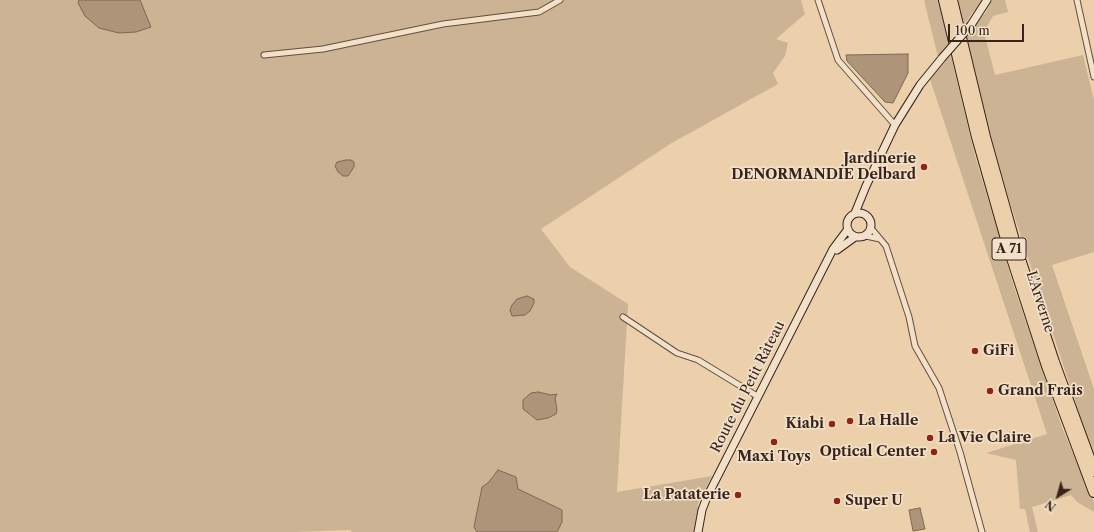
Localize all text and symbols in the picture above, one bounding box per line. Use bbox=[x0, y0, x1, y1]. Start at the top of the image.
scale bar bbox=[950, 16, 1026, 42]
text: 100 m bbox=[955, 23, 990, 38]
place label: Jardinerie DENORMANDIE Delbard bbox=[731, 151, 916, 184]
marker: Jardinerie DENORMANDIE Delbard bbox=[919, 162, 929, 172]
road number: A 71 bbox=[992, 238, 1026, 260]
street label: L'Arverne bbox=[1022, 269, 1058, 335]
street label: Route du Petit Râteau bbox=[707, 318, 789, 456]
place label: GiFi bbox=[983, 343, 1014, 359]
marker: GiFi bbox=[970, 346, 980, 356]
place label: Grand Frais bbox=[998, 383, 1083, 399]
marker: Grand Frais bbox=[985, 386, 995, 396]
place label: La Halle bbox=[858, 413, 918, 429]
place label: Kiabi bbox=[786, 416, 824, 432]
marker: La Halle bbox=[845, 416, 855, 426]
marker: Kiabi bbox=[827, 419, 837, 429]
place label: La Vie Claire bbox=[938, 430, 1031, 446]
marker: La Vie Claire bbox=[925, 433, 935, 443]
marker: Maxi Toys bbox=[769, 437, 779, 447]
place label: Optical Center bbox=[820, 444, 926, 460]
marker: Optical Center bbox=[929, 447, 939, 457]
place label: Maxi Toys bbox=[737, 449, 811, 465]
north arrow bbox=[1038, 476, 1078, 516]
place label: La Pataterie bbox=[643, 487, 730, 503]
marker: La Pataterie bbox=[733, 490, 743, 500]
place label: Super U bbox=[845, 493, 903, 509]
marker: Super U bbox=[832, 496, 842, 506]
text: N bbox=[1043, 497, 1059, 514]

